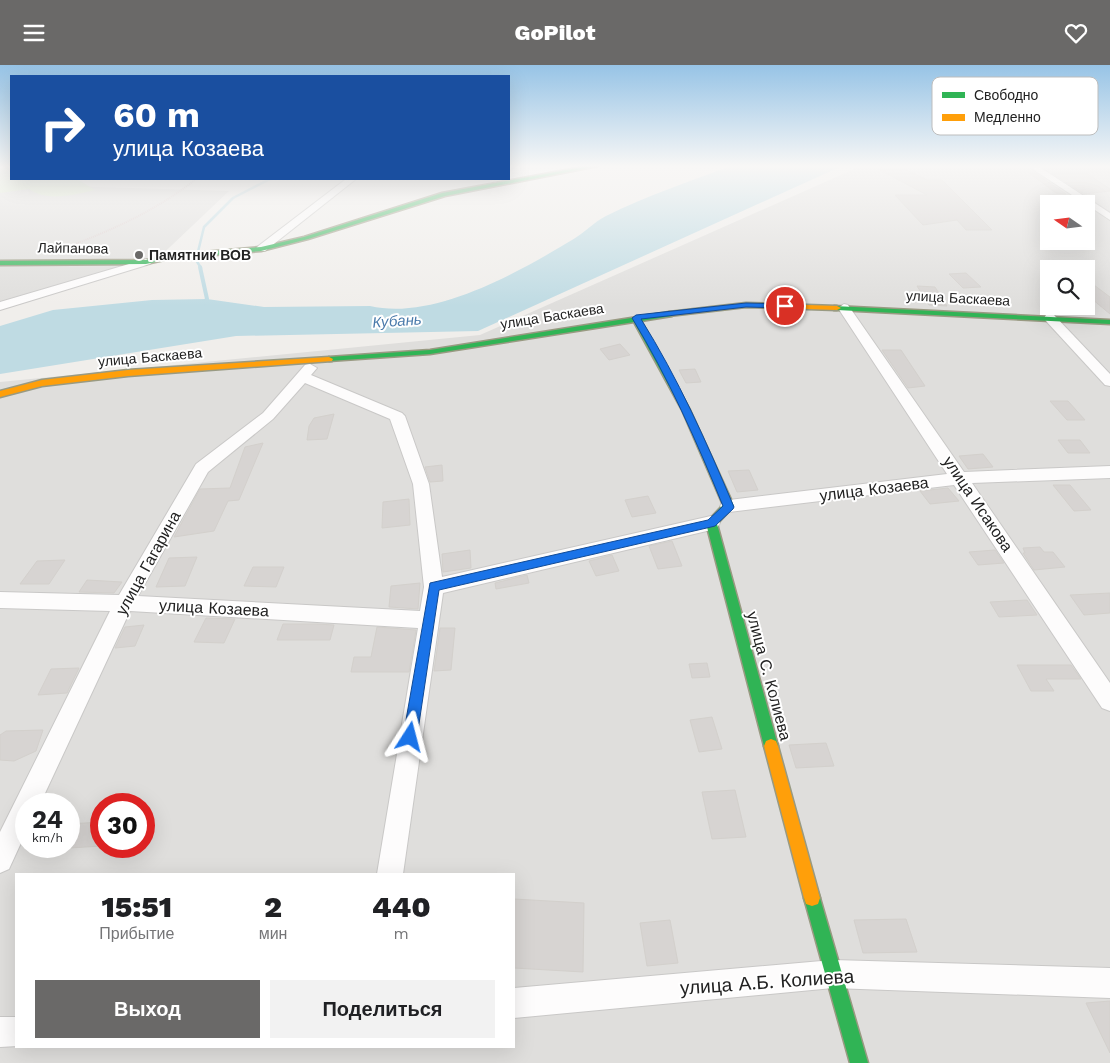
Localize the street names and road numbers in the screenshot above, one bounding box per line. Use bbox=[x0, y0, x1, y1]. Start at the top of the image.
street label: Лайпанова bbox=[37, 239, 109, 257]
street label: улица Баскаева bbox=[905, 287, 1011, 309]
street label: улица Баскаева bbox=[499, 300, 605, 332]
street label: улица Баскаева bbox=[97, 344, 203, 370]
street label: улица Исакова bbox=[939, 453, 1017, 555]
street label: улица Козаева bbox=[818, 473, 930, 505]
street label: улица Гагарина bbox=[112, 508, 184, 618]
street label: улица Козаева bbox=[159, 596, 269, 620]
street label: улица С. Колиева bbox=[743, 609, 795, 743]
street label: улица А.Б. Колиева bbox=[679, 964, 855, 1000]

